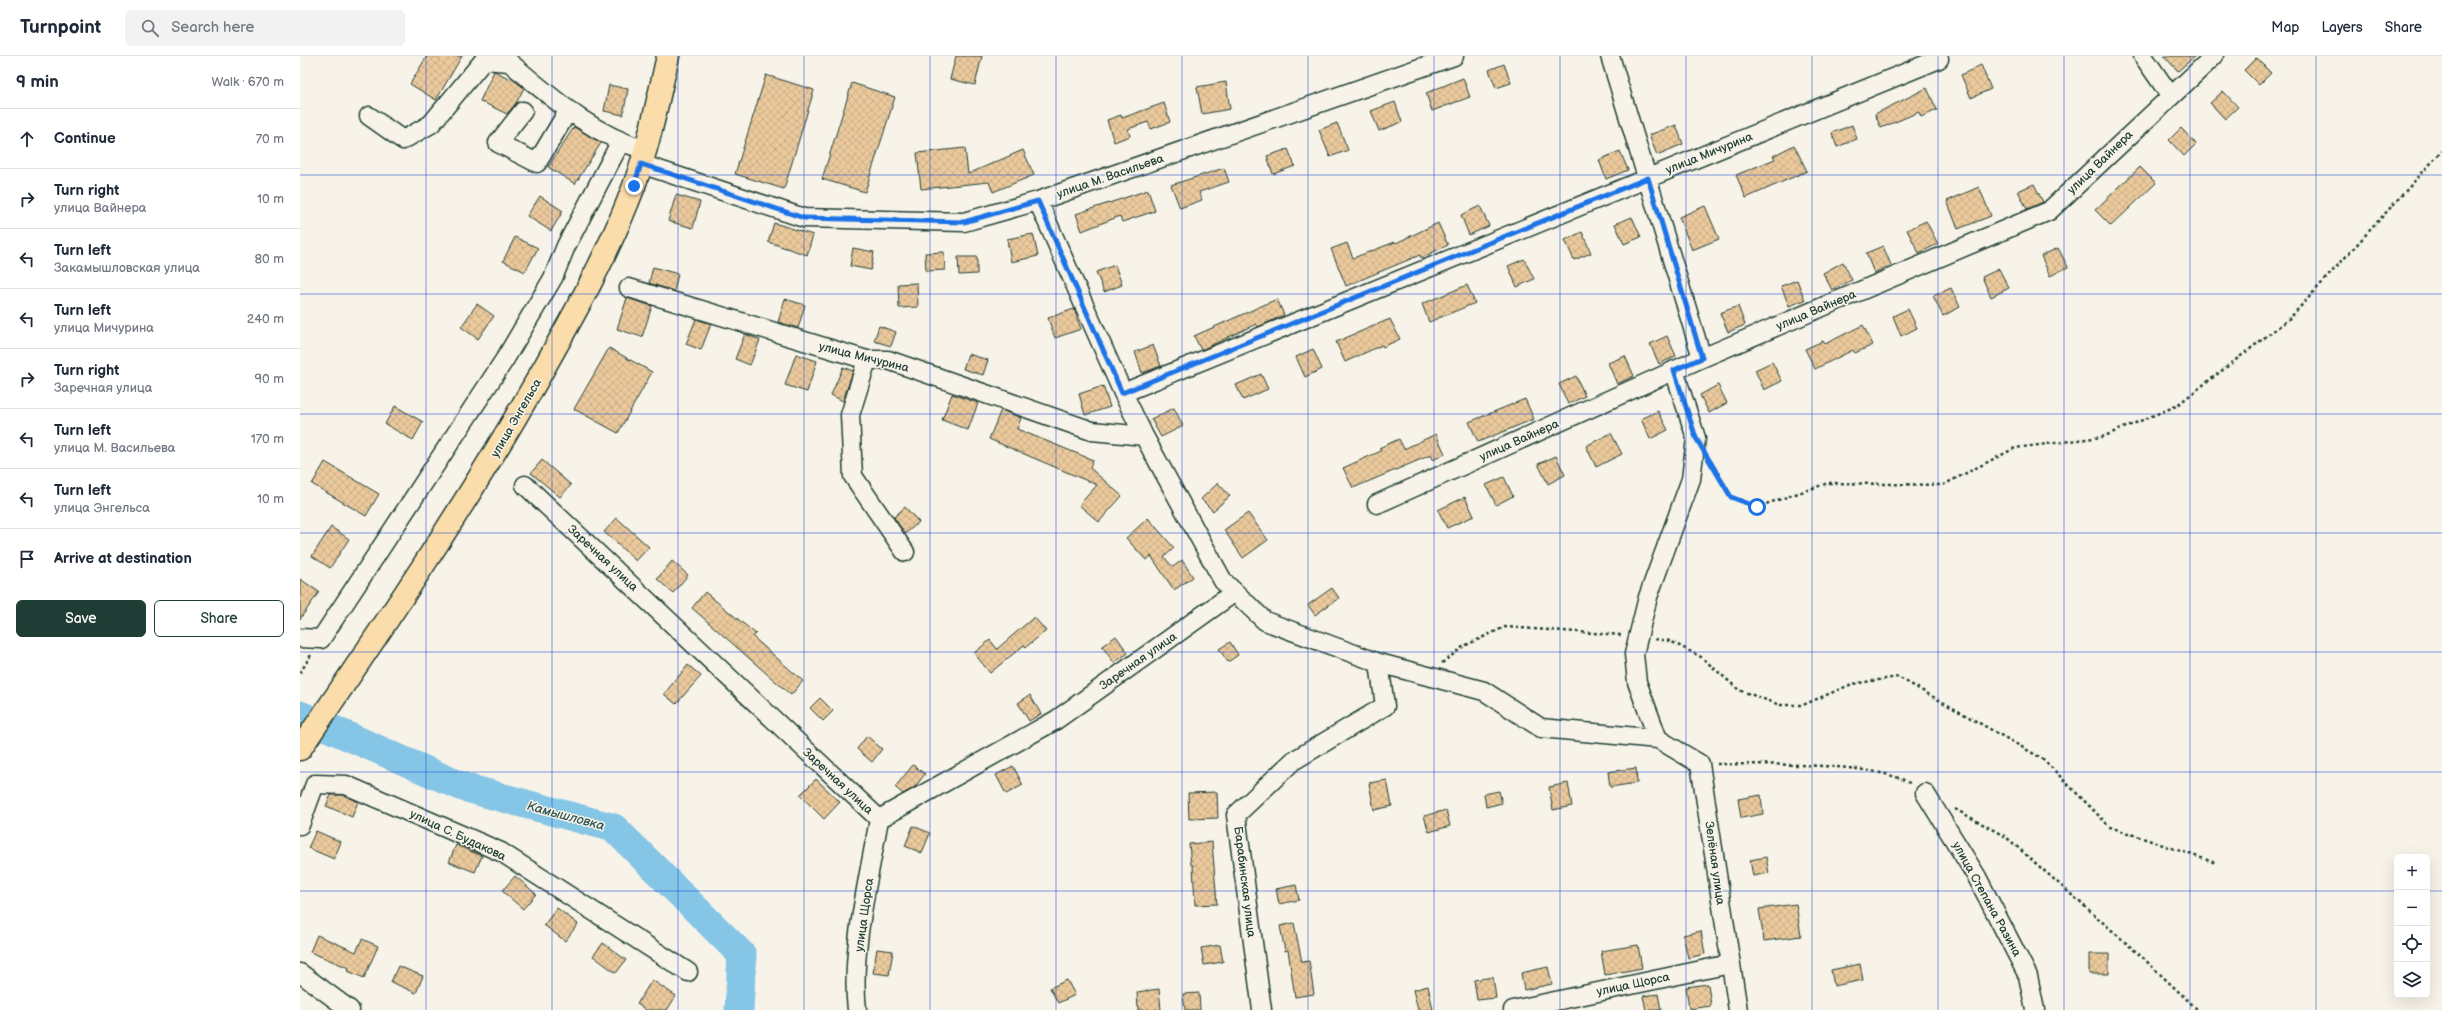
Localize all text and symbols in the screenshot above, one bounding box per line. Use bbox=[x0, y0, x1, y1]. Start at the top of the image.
search box bbox=[125, 10, 405, 46]
text: Turnpoint bbox=[20, 16, 101, 39]
icon: search bbox=[139, 17, 161, 39]
text: Search here bbox=[171, 18, 254, 37]
text: Map bbox=[2271, 19, 2299, 36]
text: Layers bbox=[2321, 19, 2363, 36]
text: Share bbox=[2385, 19, 2422, 36]
text: 9 min bbox=[16, 72, 59, 92]
text: Walk · 670 m bbox=[212, 74, 284, 90]
street label: улица Вайнера bbox=[2064, 127, 2136, 197]
icon: ahead bbox=[16, 128, 38, 150]
text: Continue bbox=[54, 129, 116, 148]
street label: улица Мичурина bbox=[1664, 129, 1755, 178]
text: 70 m bbox=[256, 131, 284, 147]
street label: улица М. Васильева bbox=[1055, 151, 1166, 202]
route end bbox=[625, 177, 643, 195]
text: Turn right bbox=[54, 181, 119, 200]
icon: right bbox=[16, 188, 38, 210]
text: 10 m bbox=[257, 191, 284, 207]
text: улица Вайнера bbox=[54, 200, 146, 216]
text: Turn left bbox=[54, 241, 111, 260]
icon: left bbox=[16, 248, 38, 270]
text: 80 m bbox=[255, 251, 284, 267]
text: Закамышловская улица bbox=[54, 260, 200, 276]
street label: улица Вайнера bbox=[1774, 287, 1858, 334]
text: Turn left bbox=[54, 301, 111, 320]
icon: left bbox=[16, 308, 38, 330]
text: 240 m bbox=[247, 311, 284, 327]
text: улица Мичурина bbox=[54, 320, 154, 336]
street label: улица Мичурина bbox=[817, 339, 910, 376]
text: Turn right bbox=[54, 361, 119, 380]
icon: right bbox=[16, 368, 38, 390]
text: 90 m bbox=[255, 371, 284, 387]
street label: улица Энгельса bbox=[488, 376, 545, 460]
text: Заречная улица bbox=[54, 380, 152, 396]
street label: улица Вайнера bbox=[1477, 416, 1561, 465]
text: Turn left bbox=[54, 421, 111, 440]
icon: left bbox=[16, 428, 38, 450]
text: 170 m bbox=[251, 431, 284, 447]
text: улица М. Васильева bbox=[54, 440, 176, 456]
text: Turn left bbox=[54, 481, 111, 500]
icon: left bbox=[16, 488, 38, 510]
text: 10 m bbox=[257, 491, 284, 507]
route start bbox=[1748, 498, 1766, 516]
text: улица Энгельса bbox=[54, 500, 150, 516]
street label: Заречная улица bbox=[564, 522, 641, 595]
icon: arrive bbox=[16, 548, 38, 570]
text: Arrive at destination bbox=[54, 549, 192, 568]
button: Save bbox=[16, 600, 146, 637]
button: Share bbox=[154, 600, 284, 637]
street label: Заречная улица bbox=[1097, 629, 1180, 694]
street label: Заречная улица bbox=[799, 745, 876, 818]
water label: Камышловка bbox=[525, 798, 607, 834]
street label: улица С. Будакова bbox=[407, 807, 508, 864]
street label: Зелёная улица bbox=[1701, 820, 1728, 906]
street label: Барабинская улица bbox=[1230, 826, 1259, 938]
street label: улица Степана Разина bbox=[1949, 839, 2024, 959]
map controls bbox=[2394, 854, 2430, 998]
button: + bbox=[2394, 854, 2430, 890]
street label: улица Щорса bbox=[852, 877, 877, 953]
button: − bbox=[2394, 890, 2430, 926]
button: locate bbox=[2394, 926, 2430, 962]
button: layers bbox=[2394, 962, 2430, 998]
street label: улица Щорса bbox=[1595, 969, 1671, 1000]

